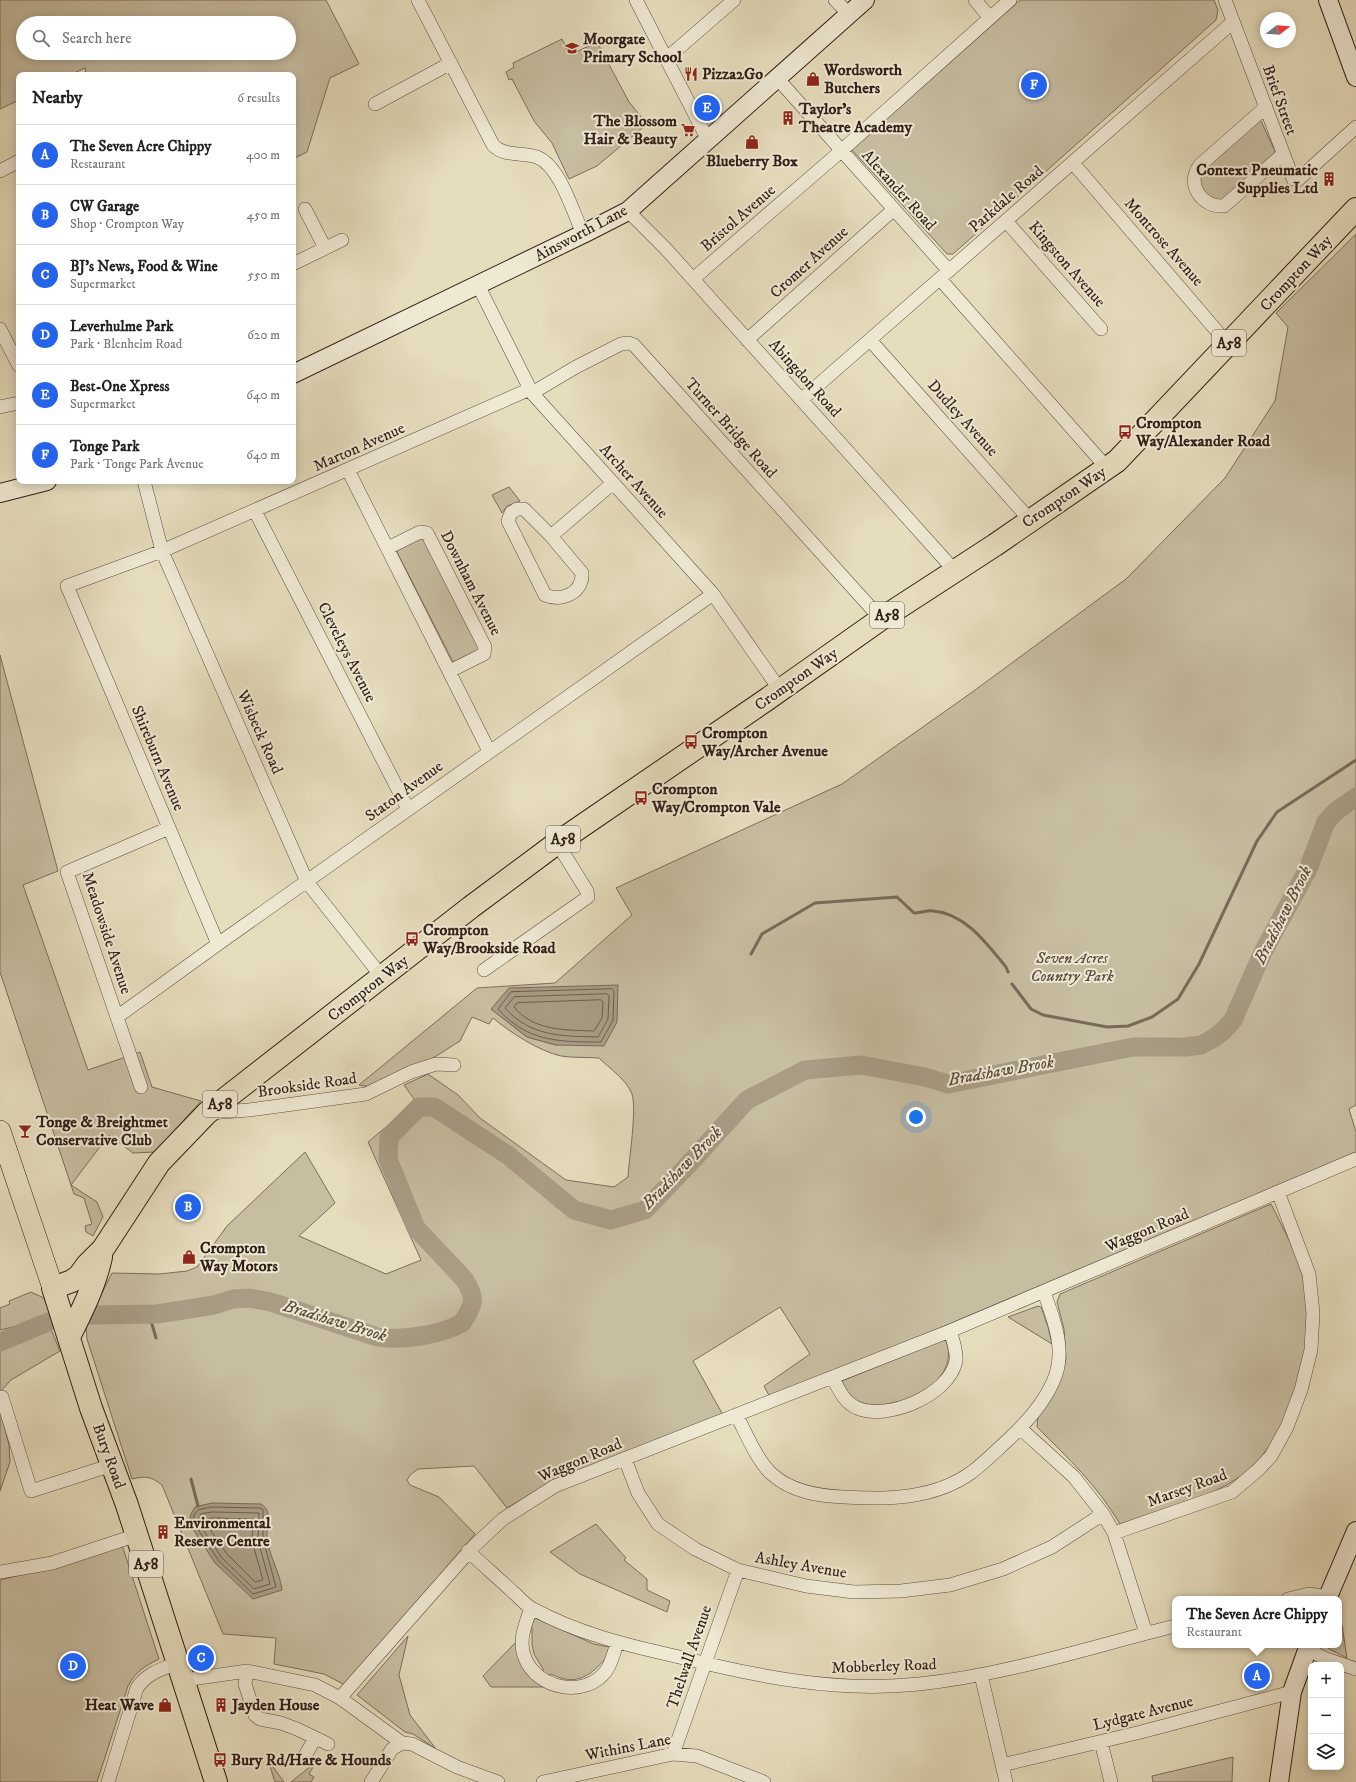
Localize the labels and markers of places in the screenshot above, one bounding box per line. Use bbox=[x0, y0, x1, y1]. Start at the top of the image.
place label: Moorgate Primary School bbox=[583, 29, 683, 67]
school or university icon: Moorgate Primary School bbox=[564, 40, 580, 56]
place label: Wordsworth Butchers bbox=[823, 60, 903, 98]
place label: Pizza2Go bbox=[702, 64, 763, 84]
restaurant icon: Pizza2Go bbox=[683, 66, 699, 82]
pin: F bbox=[1021, 70, 1047, 100]
shop icon: Wordsworth Butchers bbox=[805, 71, 821, 87]
pin: E bbox=[694, 93, 720, 123]
place label: Taylor's Theatre Academy bbox=[798, 99, 912, 137]
building icon: Taylor's Theatre Academy bbox=[780, 110, 796, 126]
place label: The Blossom Hair & Beauty bbox=[584, 111, 677, 149]
supermarket icon: The Blossom Hair & Beauty bbox=[680, 122, 696, 138]
shop icon: Blueberry Box bbox=[744, 134, 760, 150]
place label: Blueberry Box bbox=[706, 151, 798, 171]
place label: Context Pneumatic Supplies Ltd bbox=[1196, 160, 1319, 198]
building icon: Context Pneumatic Supplies Ltd bbox=[1321, 171, 1337, 187]
place label: Crompton Way/Alexander Road bbox=[1135, 413, 1271, 451]
bus stop icon: Crompton Way/Alexander Road bbox=[1117, 424, 1133, 440]
place label: Crompton Way/Archer Avenue bbox=[701, 723, 828, 761]
bus stop icon: Crompton Way/Archer Avenue bbox=[683, 734, 699, 750]
place label: Crompton Way/Crompton Vale bbox=[651, 779, 781, 817]
bus stop icon: Crompton Way/Crompton Vale bbox=[633, 790, 649, 806]
place label: Crompton Way/Brookside Road bbox=[422, 920, 556, 958]
bus stop icon: Crompton Way/Brookside Road bbox=[404, 931, 420, 947]
place label: Tonge & Breightmet Conservative Club bbox=[35, 1112, 169, 1150]
bar icon: Tonge & Breightmet Conservative Club bbox=[17, 1123, 33, 1139]
pin: B bbox=[175, 1192, 201, 1222]
place label: Crompton Way Motors bbox=[199, 1238, 278, 1276]
shop icon: Crompton Way Motors bbox=[181, 1249, 197, 1265]
place label: Environmental Reserve Centre bbox=[174, 1513, 272, 1551]
building icon: Environmental Reserve Centre bbox=[155, 1524, 171, 1540]
pin: C bbox=[188, 1643, 214, 1673]
pin: D bbox=[60, 1651, 86, 1681]
pin: A bbox=[1244, 1661, 1270, 1691]
place label: Heat Wave bbox=[85, 1695, 154, 1715]
place label: Jayden House bbox=[230, 1695, 320, 1715]
shop icon: Heat Wave bbox=[157, 1697, 173, 1713]
building icon: Jayden House bbox=[213, 1697, 229, 1713]
place label: Bury Rd/Hare & Hounds bbox=[231, 1750, 392, 1770]
bus stop icon: Bury Rd/Hare & Hounds bbox=[212, 1752, 228, 1768]

